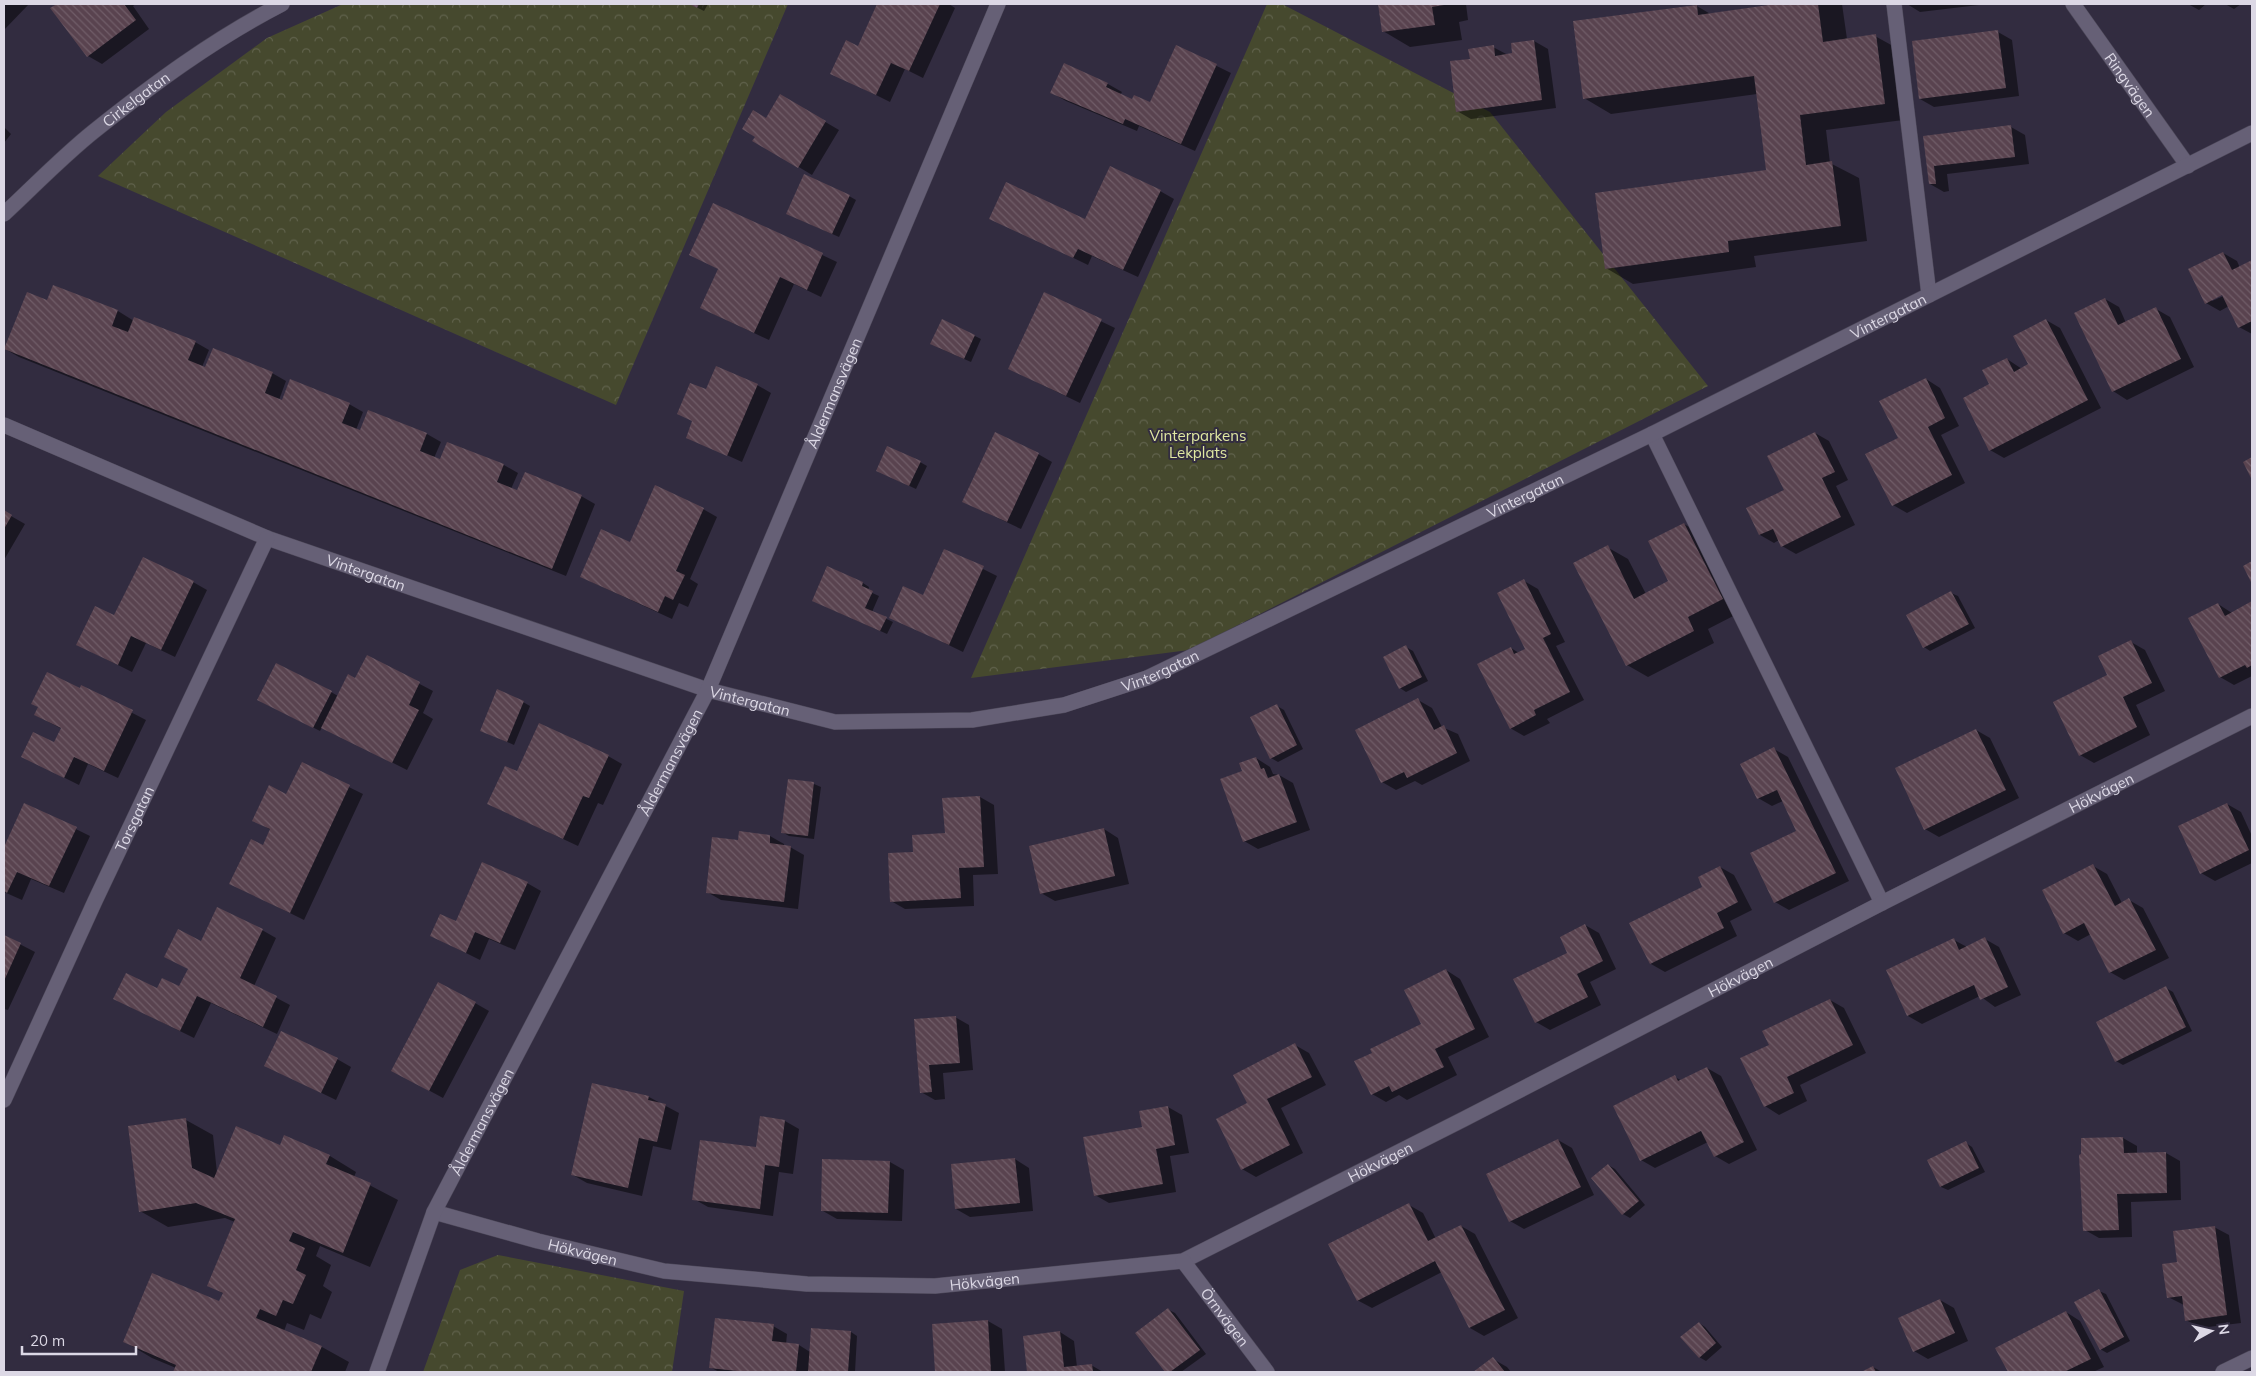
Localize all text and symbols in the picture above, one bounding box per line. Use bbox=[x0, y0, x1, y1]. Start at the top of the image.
street label: Ringvägen bbox=[2101, 49, 2160, 121]
street label: Cirkelgatan bbox=[98, 67, 173, 131]
street label: Vintergatan bbox=[1847, 289, 1929, 343]
street label: Åldermansvägen bbox=[801, 335, 865, 451]
park label: Vinterparkens Lekplats bbox=[1150, 426, 1246, 462]
street label: Vintergatan bbox=[1484, 469, 1566, 522]
street label: Vintergatan bbox=[324, 550, 408, 595]
street label: Vintergatan bbox=[1119, 645, 1202, 695]
street label: Vintergatan bbox=[708, 681, 792, 720]
street label: Åldermansvägen bbox=[633, 705, 706, 819]
street label: Hökvägen bbox=[2065, 768, 2137, 817]
street label: Torsgatan bbox=[110, 783, 158, 855]
street label: Hökvägen bbox=[1704, 952, 1776, 1001]
street label: Åldermansvägen bbox=[445, 1065, 517, 1178]
street label: Hökvägen bbox=[1344, 1137, 1416, 1186]
street label: Hökvägen bbox=[546, 1234, 619, 1269]
street label: Hökvägen bbox=[949, 1268, 1021, 1294]
street label: Örnvägen bbox=[1197, 1284, 1254, 1350]
north arrow bbox=[2186, 1306, 2236, 1356]
text: N bbox=[2214, 1323, 2234, 1336]
scale bar bbox=[22, 1324, 136, 1356]
text: 20 m bbox=[30, 1331, 65, 1350]

